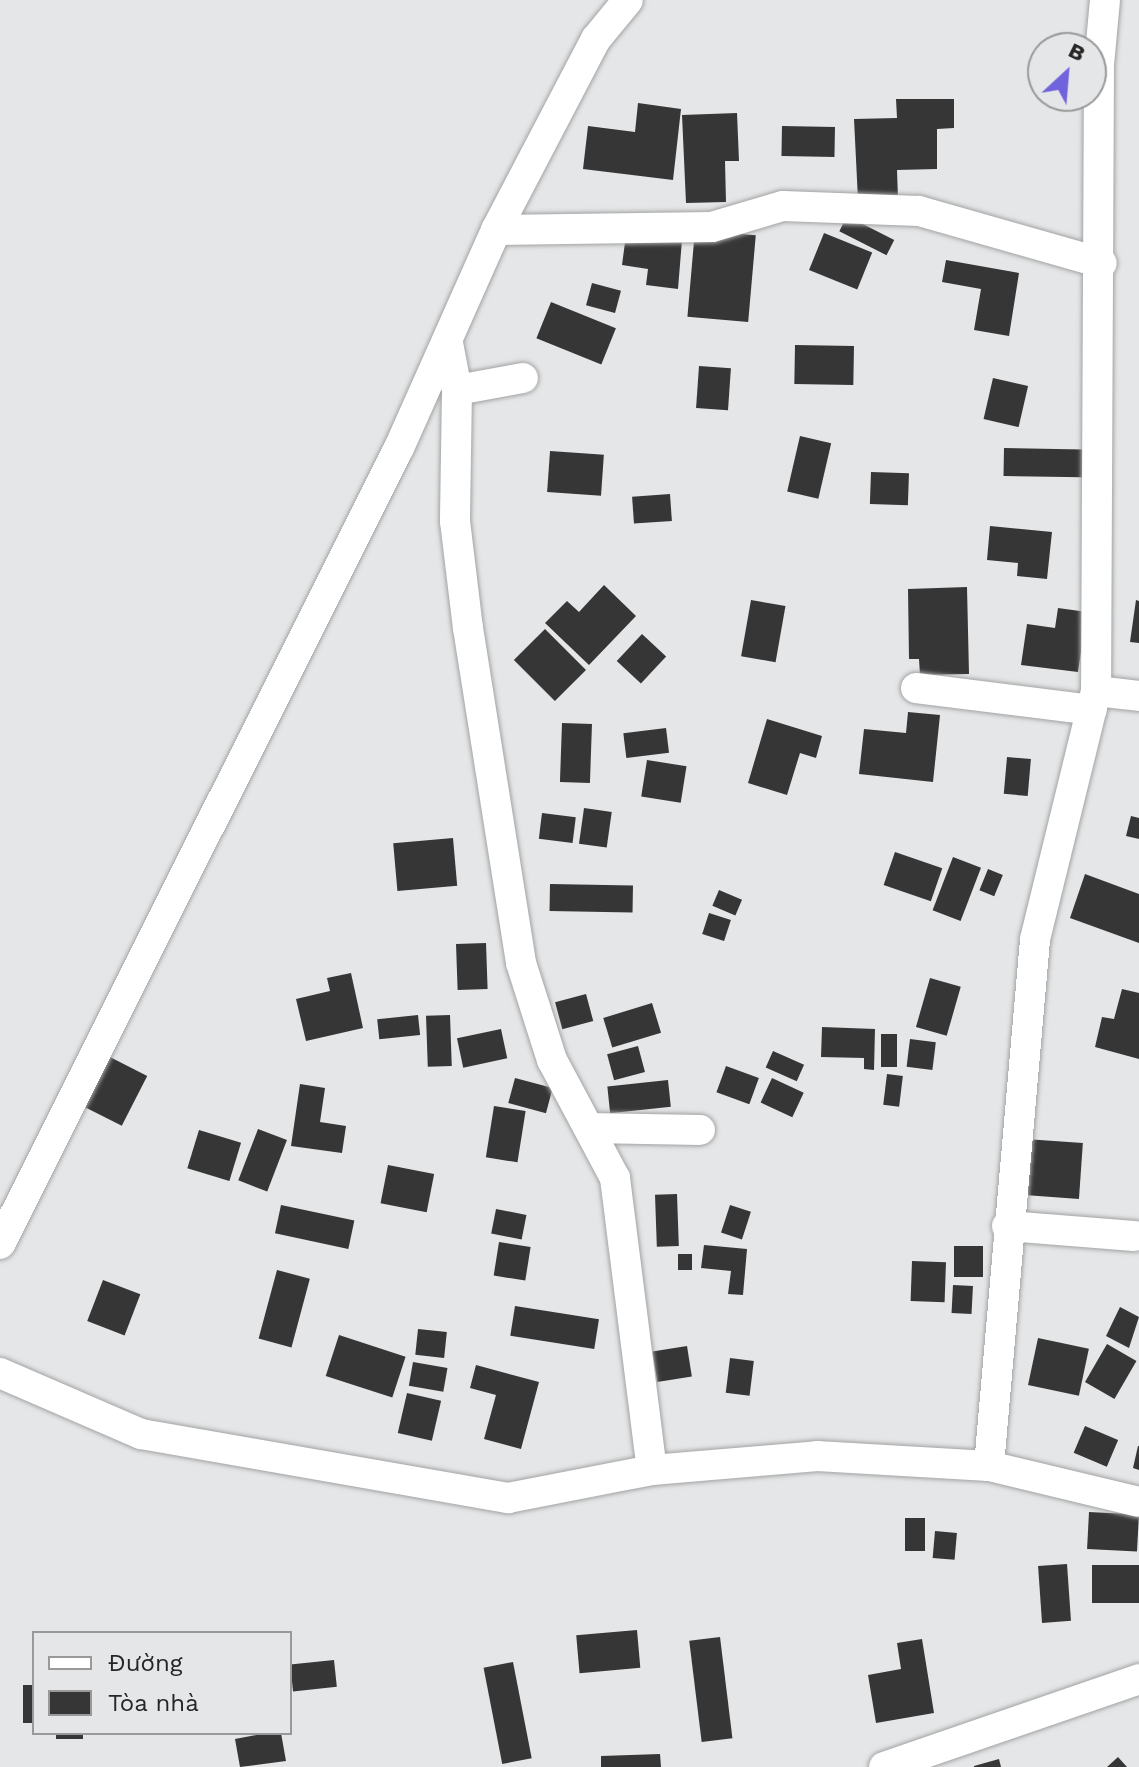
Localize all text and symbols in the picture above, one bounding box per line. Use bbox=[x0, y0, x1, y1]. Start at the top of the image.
north arrow bbox=[1027, 32, 1107, 112]
text: B bbox=[1065, 37, 1089, 66]
legend bbox=[32, 1631, 292, 1735]
text: Đường bbox=[108, 1649, 183, 1677]
text: Tòa nhà bbox=[108, 1689, 199, 1717]

